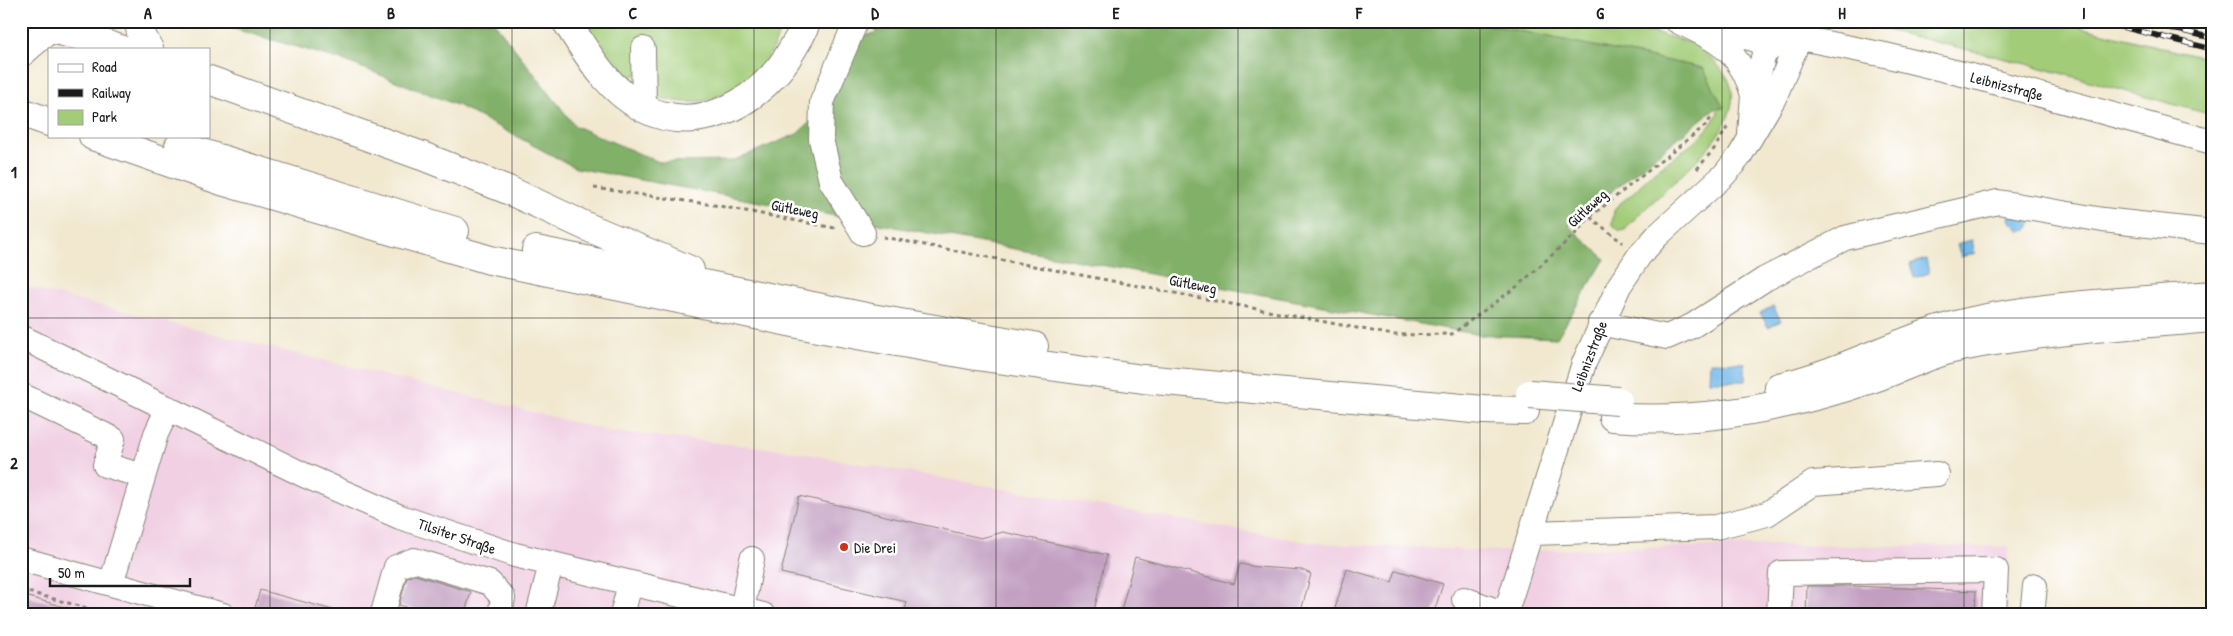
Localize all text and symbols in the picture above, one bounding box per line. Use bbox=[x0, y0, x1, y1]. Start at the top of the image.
text: A bbox=[144, 2, 152, 24]
text: B bbox=[387, 2, 395, 24]
text: C bbox=[629, 2, 638, 24]
text: D bbox=[871, 2, 879, 24]
text: E bbox=[1112, 2, 1120, 24]
text: F bbox=[1355, 2, 1363, 24]
text: G bbox=[1596, 2, 1604, 24]
text: H bbox=[1838, 2, 1846, 24]
text: I bbox=[2082, 2, 2086, 24]
legend bbox=[48, 48, 210, 138]
text: Road bbox=[92, 56, 117, 77]
street label: Leibnizstraße bbox=[1968, 66, 2046, 106]
text: Railway bbox=[92, 82, 131, 103]
text: Park bbox=[92, 106, 117, 127]
text: 1 bbox=[11, 161, 17, 183]
street label: Gütleweg bbox=[1562, 184, 1612, 232]
street label: Gütleweg bbox=[769, 194, 821, 224]
street label: Gütleweg bbox=[1167, 269, 1219, 299]
street label: Leibnizstraße bbox=[1566, 318, 1612, 394]
text: 2 bbox=[10, 452, 18, 474]
street label: Tilsiter Straße bbox=[415, 513, 499, 559]
place label: Die Drei bbox=[854, 537, 896, 558]
marker: Die Drei bbox=[838, 541, 850, 553]
scale bar bbox=[50, 556, 190, 588]
text: 50 m bbox=[58, 562, 85, 583]

